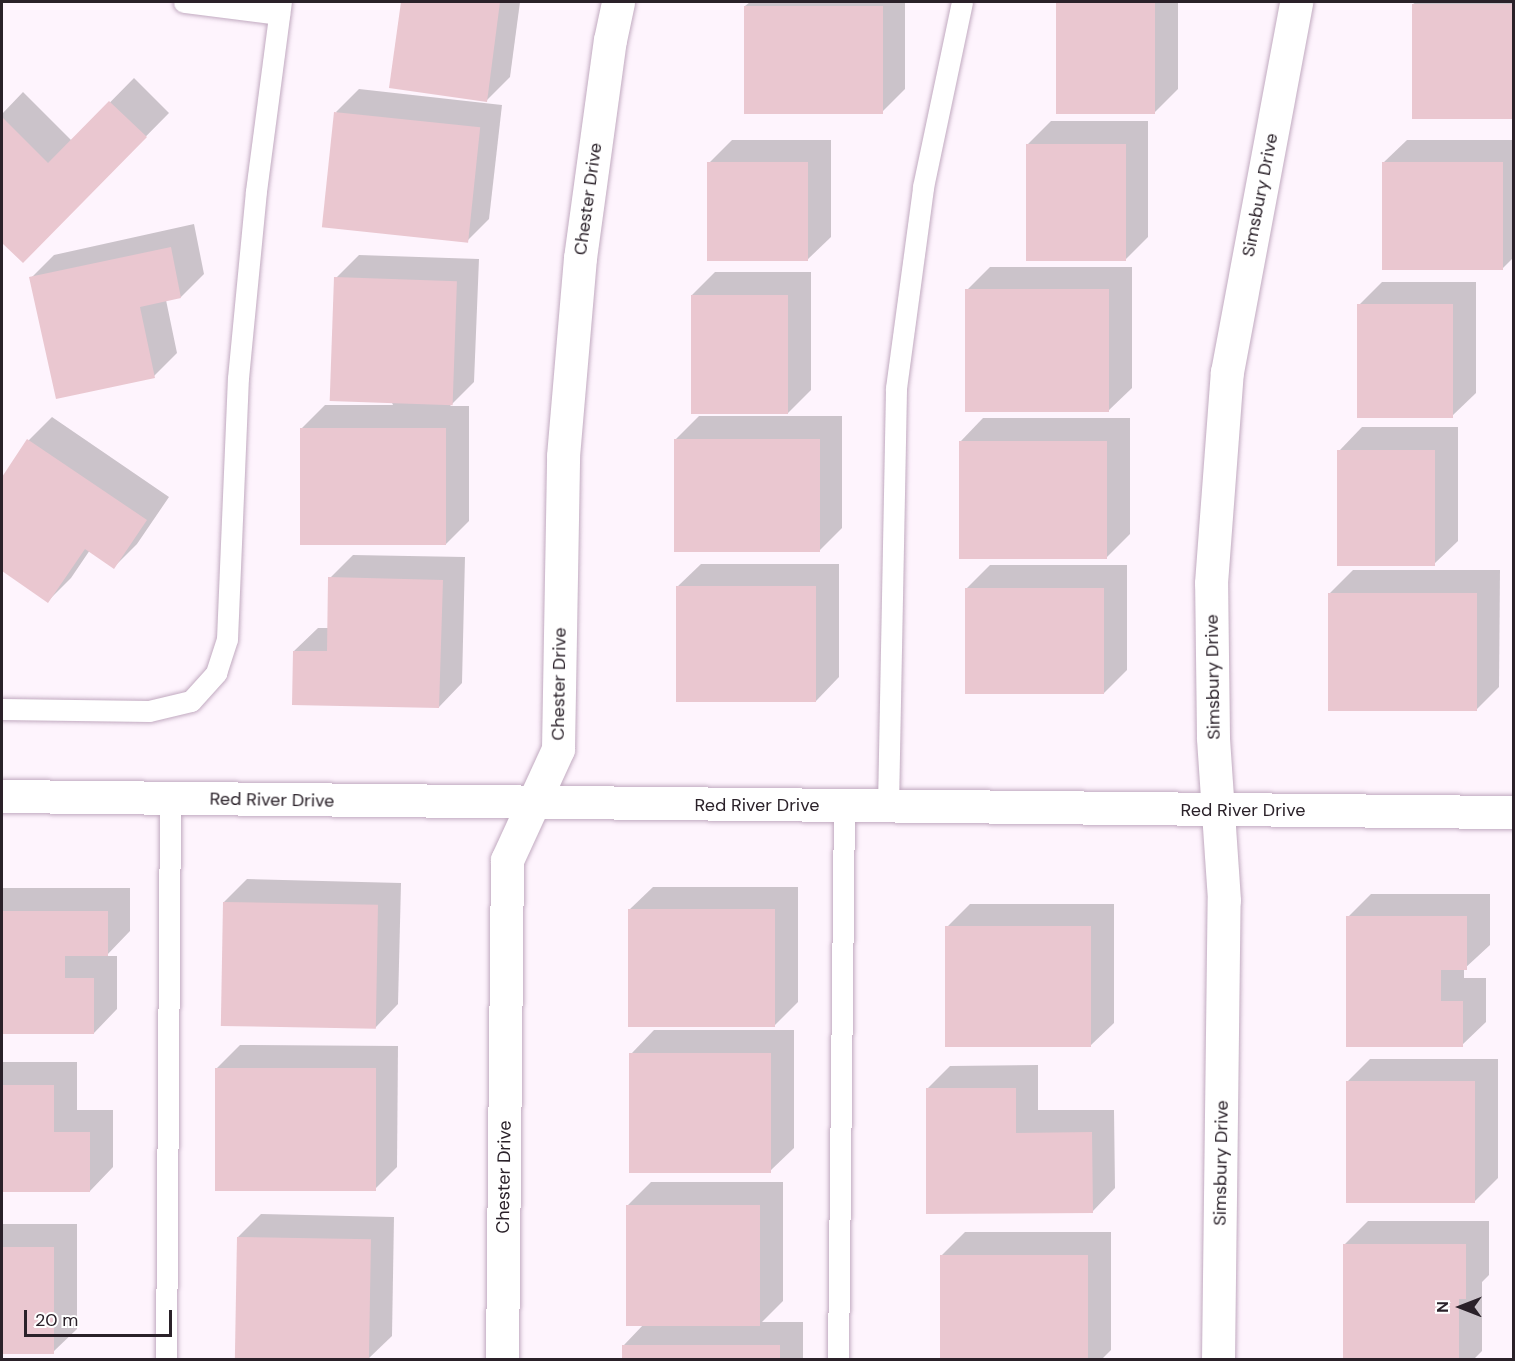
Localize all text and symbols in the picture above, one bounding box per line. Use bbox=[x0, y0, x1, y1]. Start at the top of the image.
street label: Simsbury Drive bbox=[1237, 131, 1283, 259]
street label: Chester Drive bbox=[569, 141, 607, 257]
street label: Simsbury Drive bbox=[1201, 614, 1225, 740]
street label: Chester Drive bbox=[547, 627, 571, 741]
street label: Red River Drive bbox=[209, 788, 335, 812]
street label: Red River Drive bbox=[695, 794, 819, 816]
street label: Red River Drive bbox=[1181, 799, 1305, 821]
street label: Simsbury Drive bbox=[1209, 1100, 1233, 1226]
street label: Chester Drive bbox=[492, 1120, 516, 1234]
north arrow bbox=[1431, 1277, 1491, 1337]
scale bar bbox=[27, 1298, 176, 1336]
text: N bbox=[1432, 1301, 1453, 1313]
text: 20 m bbox=[35, 1308, 78, 1332]

